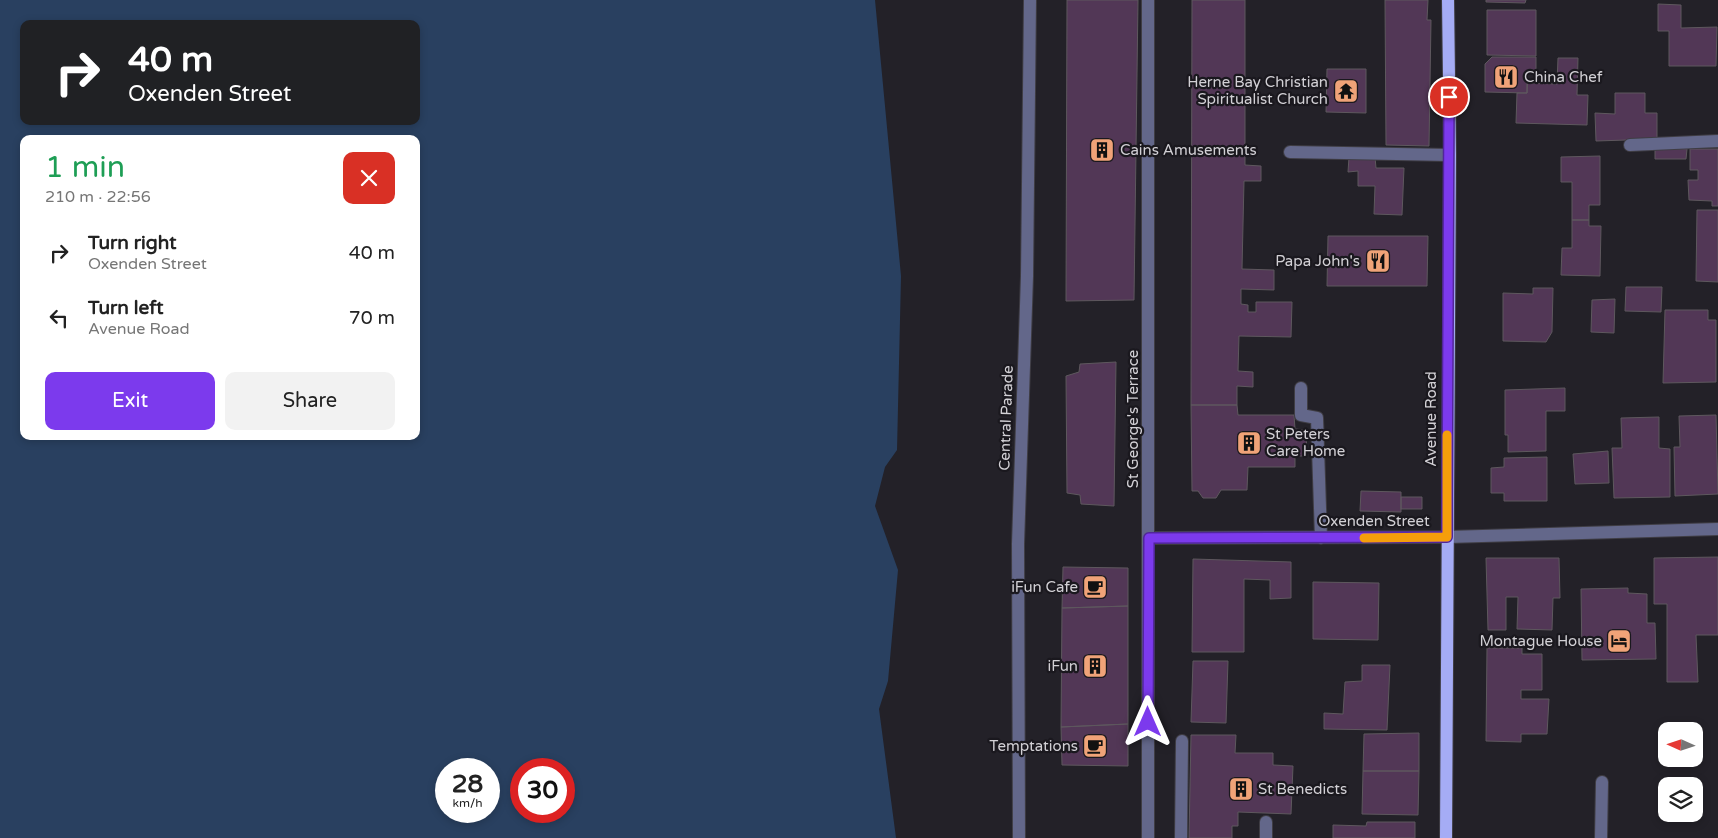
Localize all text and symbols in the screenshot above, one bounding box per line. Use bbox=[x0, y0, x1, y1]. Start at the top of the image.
text: 40 m bbox=[128, 39, 213, 81]
icon: right bbox=[45, 40, 110, 105]
restaurant icon: China Chef bbox=[1493, 64, 1519, 90]
place label: China Chef bbox=[1524, 68, 1603, 86]
place label: Herne Bay Christian Spiritualist Church bbox=[1187, 73, 1328, 108]
pin bbox=[1428, 76, 1470, 118]
temple icon: Herne Bay Christian Spiritualist Church bbox=[1333, 78, 1359, 104]
text: Oxenden Street bbox=[128, 81, 291, 107]
icon: arrive bbox=[1435, 83, 1463, 111]
building icon: Cains Amusements bbox=[1089, 137, 1115, 163]
place label: Cains Amusements bbox=[1120, 141, 1257, 159]
text: 1 min bbox=[45, 149, 125, 186]
button: close bbox=[343, 152, 395, 204]
text: 210 m · 22:56 bbox=[45, 187, 151, 207]
text: Turn right bbox=[88, 232, 176, 254]
icon: right bbox=[45, 239, 73, 267]
text: 40 m bbox=[349, 242, 395, 264]
restaurant icon: Papa John's bbox=[1365, 248, 1391, 274]
place label: Papa John's bbox=[1275, 252, 1360, 270]
text: Oxenden Street bbox=[88, 254, 207, 274]
text: Turn left bbox=[88, 297, 164, 319]
icon: left bbox=[45, 304, 73, 332]
text: 70 m bbox=[349, 307, 395, 329]
text: Avenue Road bbox=[88, 319, 190, 339]
street label: St George's Terrace bbox=[1124, 350, 1142, 488]
street label: Central Parade bbox=[995, 365, 1017, 471]
street label: Avenue Road bbox=[1422, 371, 1440, 467]
button: Exit bbox=[45, 372, 215, 430]
button: Share bbox=[225, 372, 395, 430]
place label: St Peters Care Home bbox=[1266, 425, 1345, 460]
building icon: St Peters Care Home bbox=[1236, 430, 1262, 456]
street label: Oxenden Street bbox=[1318, 512, 1430, 530]
cafe icon: iFun Cafe bbox=[1082, 574, 1108, 600]
place label: iFun Cafe bbox=[1011, 578, 1078, 596]
hotel icon: Montague House bbox=[1606, 628, 1632, 654]
place label: Montague House bbox=[1479, 632, 1602, 650]
building icon: iFun bbox=[1082, 653, 1108, 679]
place label: iFun bbox=[1048, 657, 1078, 675]
position arrow bbox=[1121, 695, 1173, 747]
north arrow bbox=[1658, 722, 1702, 768]
map controls bbox=[1658, 722, 1703, 822]
cafe icon: Temptations bbox=[1082, 733, 1108, 759]
place label: Temptations bbox=[989, 737, 1078, 755]
speed limit sign: 30 bbox=[510, 758, 575, 823]
text: 28 bbox=[452, 769, 483, 799]
building icon: St Benedicts bbox=[1228, 776, 1254, 802]
button: layers bbox=[1658, 777, 1703, 822]
place label: St Benedicts bbox=[1258, 780, 1347, 798]
text: km/h bbox=[452, 796, 483, 810]

